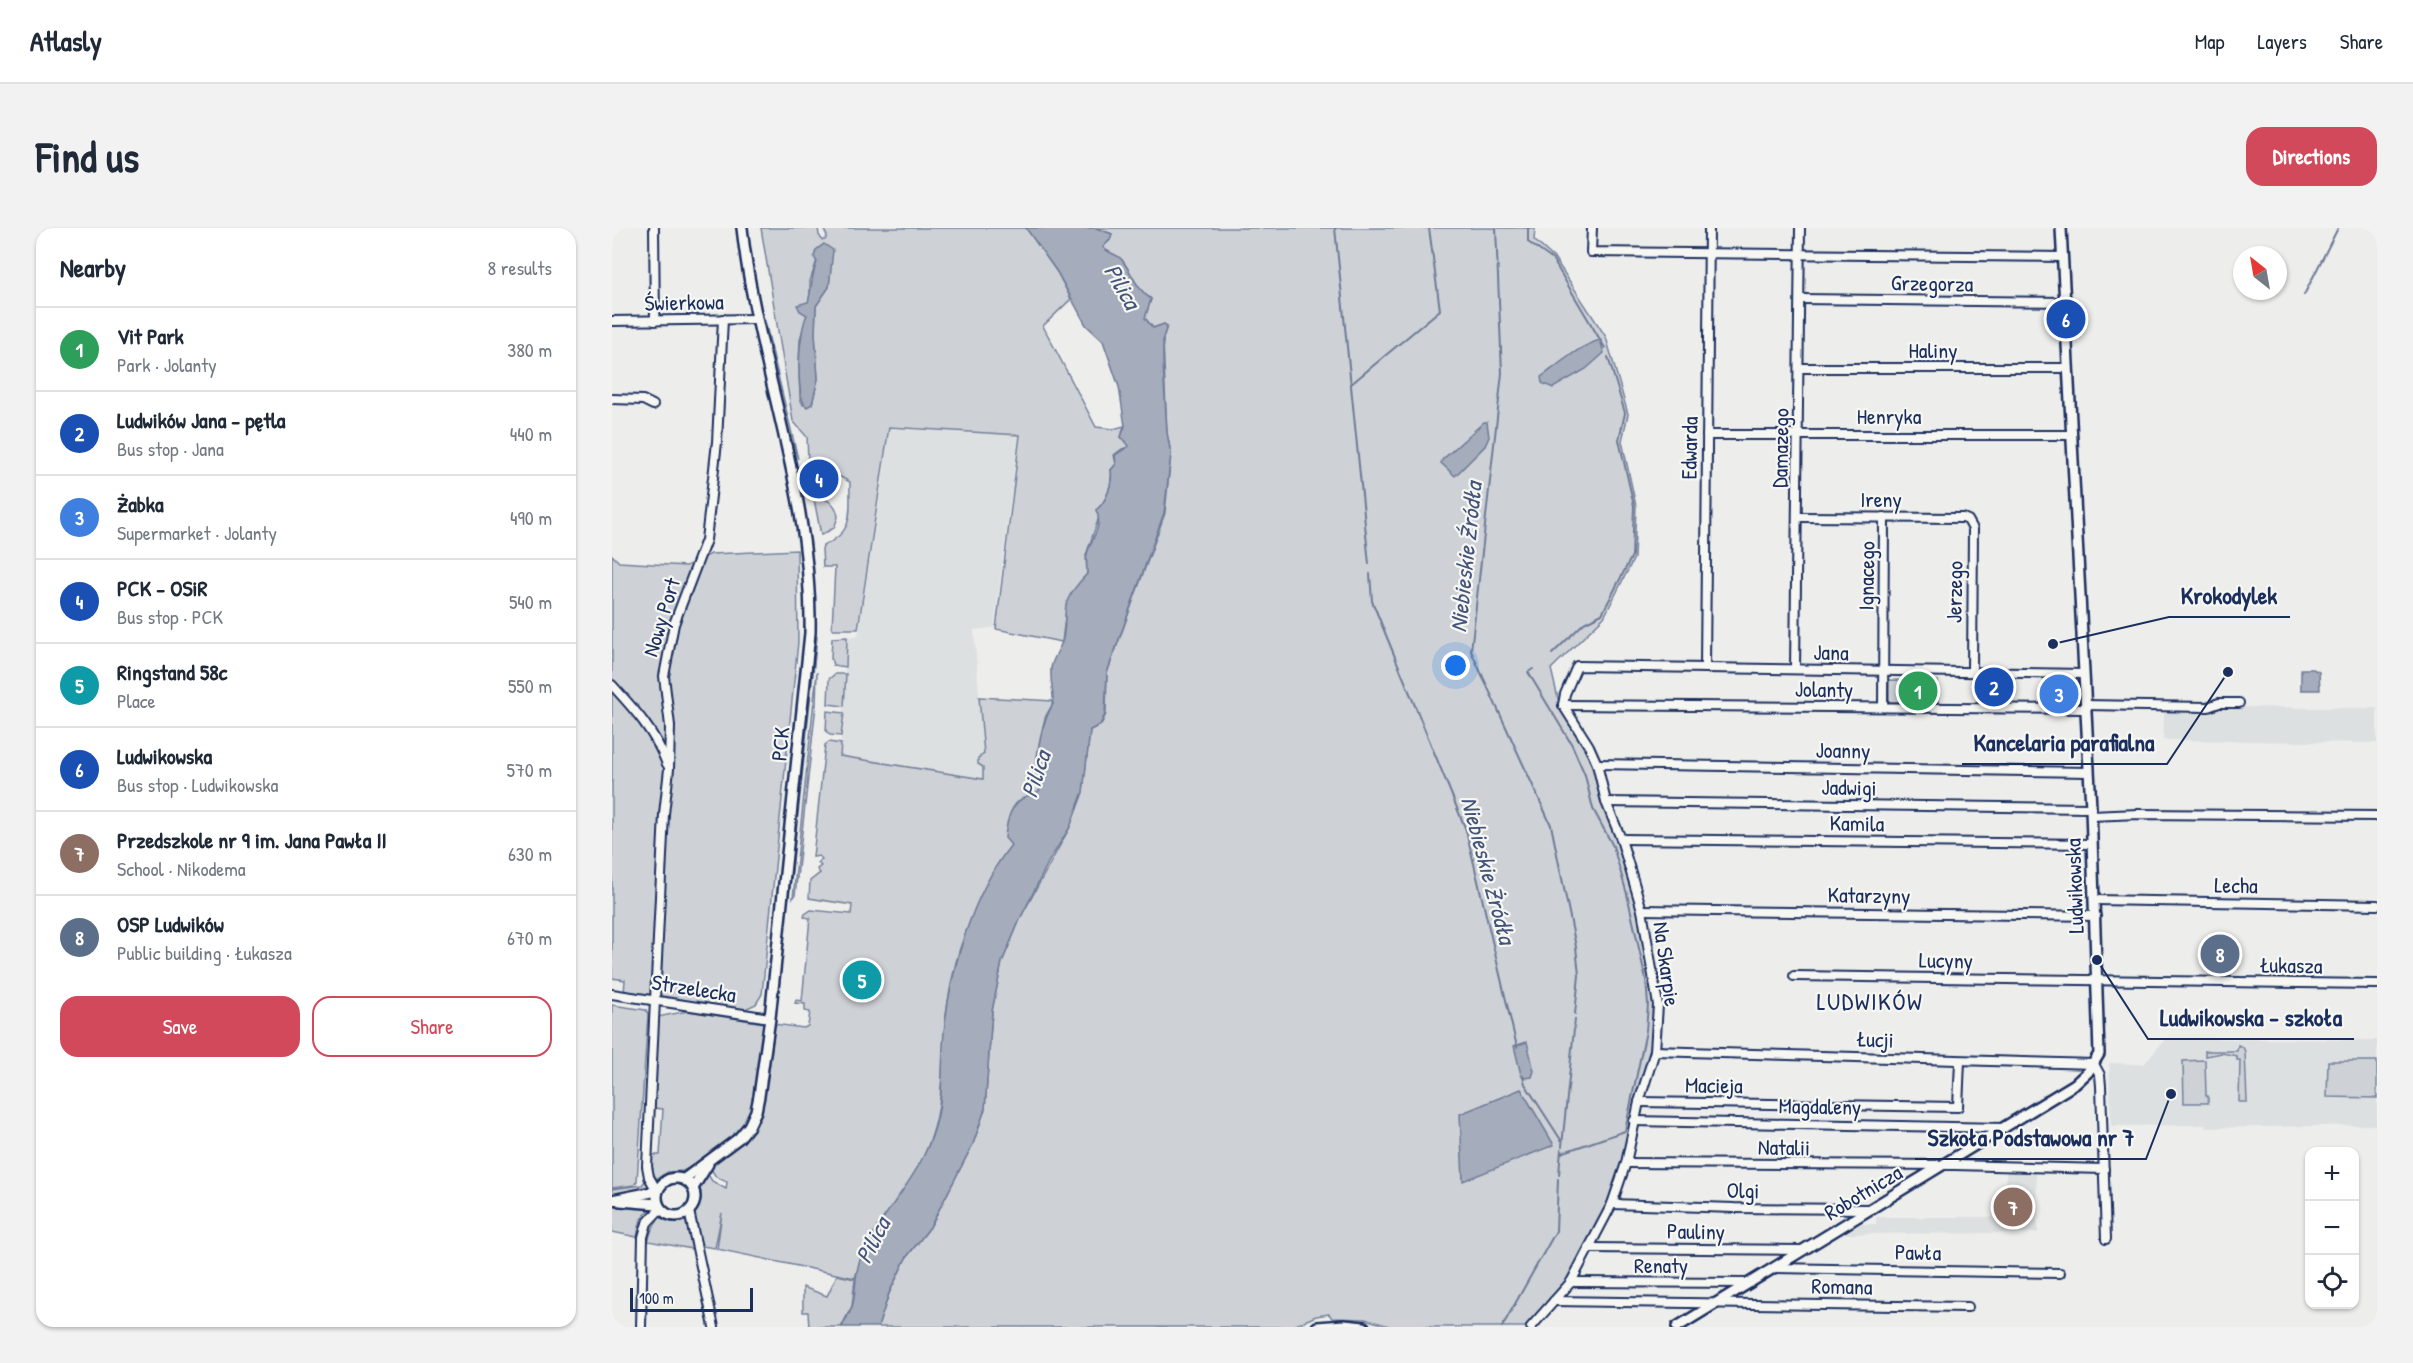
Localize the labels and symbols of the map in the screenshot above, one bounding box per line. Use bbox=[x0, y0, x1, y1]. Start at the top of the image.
north arrow bbox=[2233, 246, 2287, 300]
water label: Pilica bbox=[1097, 257, 1150, 317]
street label: Grzegorza bbox=[1891, 267, 1974, 299]
street label: Świerkowa bbox=[644, 286, 724, 318]
pin: 6 bbox=[2046, 296, 2086, 341]
street label: Haliny bbox=[1909, 335, 1957, 365]
street label: Henryka bbox=[1857, 401, 1922, 431]
street label: Damazego bbox=[1764, 408, 1796, 488]
street label: Edwarda bbox=[1673, 416, 1705, 480]
pin: 4 bbox=[800, 456, 838, 502]
water label: Niebieskie Źródła bbox=[1441, 478, 1489, 634]
street label: Ireny bbox=[1860, 484, 1902, 514]
street label: Ignacego bbox=[1850, 541, 1882, 611]
street label: Jerzego bbox=[1938, 561, 1970, 623]
street label: Nowy Port bbox=[635, 574, 687, 660]
callout: Krokodylek bbox=[2169, 575, 2290, 617]
text: Krokodylek bbox=[2181, 579, 2277, 612]
street label: Jana bbox=[1813, 637, 1849, 667]
your location bbox=[1441, 651, 1470, 680]
pin: 2 bbox=[1974, 664, 2014, 710]
pin: 1 bbox=[1898, 668, 1938, 714]
pin: 3 bbox=[2040, 672, 2078, 716]
street label: Jolanty bbox=[1795, 673, 1853, 705]
callout: Kancelaria parafialna bbox=[1962, 722, 2167, 764]
street label: PCK bbox=[763, 725, 797, 763]
text: Kancelaria parafialna bbox=[1974, 726, 2155, 759]
street label: Joanny bbox=[1815, 735, 1871, 765]
water label: Pilica bbox=[1012, 744, 1058, 801]
street label: Jadwigi bbox=[1821, 772, 1877, 802]
water label: Niebieskie Żródła bbox=[1454, 793, 1525, 950]
street label: Kamila bbox=[1829, 808, 1885, 838]
street label: Ludwikowska bbox=[2057, 838, 2091, 934]
street label: Lecha bbox=[2214, 870, 2258, 900]
street label: Katarzyny bbox=[1827, 879, 1911, 911]
street label: Na Skarpie bbox=[1646, 920, 1688, 1008]
pin: 8 bbox=[2200, 932, 2240, 976]
street label: Lucyny bbox=[1919, 945, 1973, 975]
street label: Łukasza bbox=[2259, 949, 2323, 981]
pin: 5 bbox=[842, 958, 882, 1002]
street label: Strzelecka bbox=[650, 967, 739, 1010]
district label: LUDWIKÓW bbox=[1817, 985, 1923, 1017]
callout: Ludwikowska - szkoła bbox=[2148, 997, 2354, 1039]
text: Ludwikowska - szkoła bbox=[2160, 1001, 2343, 1033]
street label: Łucji bbox=[1856, 1023, 1894, 1055]
street label: Macieja bbox=[1685, 1069, 1743, 1101]
street label: Magdaleny bbox=[1778, 1090, 1862, 1122]
callout: Szkoła Podstawowa nr 7 bbox=[1915, 1117, 2146, 1159]
text: Szkoła Podstawowa nr 7 bbox=[1928, 1121, 2134, 1153]
street label: Natalii bbox=[1758, 1132, 1810, 1162]
street label: Robotnicza bbox=[1818, 1157, 1908, 1227]
street label: Olgi bbox=[1726, 1175, 1760, 1205]
pin: 7 bbox=[1994, 1184, 2032, 1230]
water label: Pilica bbox=[847, 1209, 898, 1268]
street label: Pauliny bbox=[1667, 1215, 1725, 1247]
street label: Pawła bbox=[1895, 1237, 1942, 1267]
street label: Renaty bbox=[1634, 1250, 1688, 1280]
street label: Romana bbox=[1811, 1270, 1873, 1302]
scale bar bbox=[630, 1285, 753, 1312]

